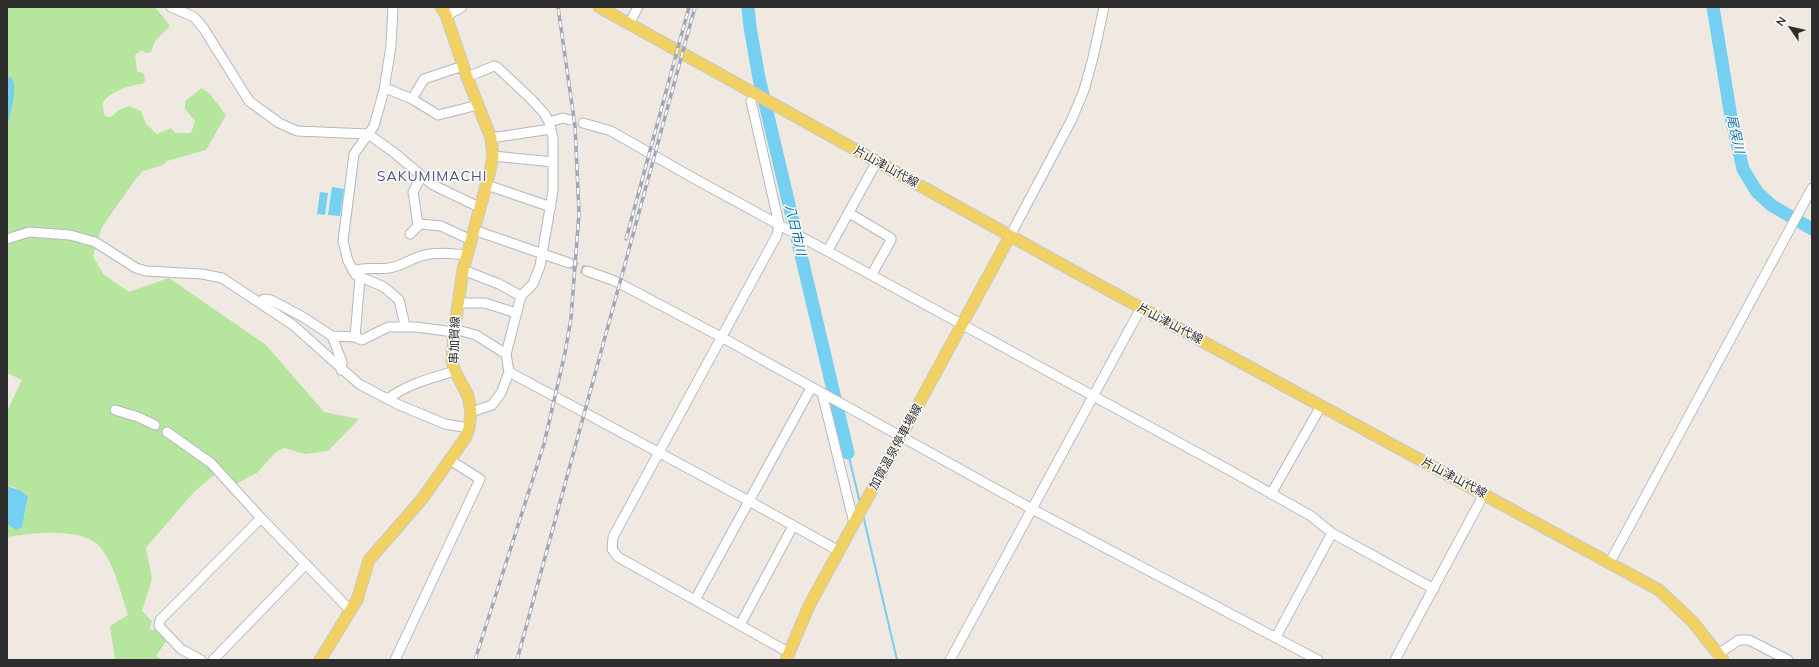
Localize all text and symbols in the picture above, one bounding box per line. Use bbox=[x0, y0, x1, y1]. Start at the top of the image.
north arrow bbox=[1771, 8, 1811, 48]
text: N bbox=[1773, 14, 1789, 29]
water label: 尾俣川 bbox=[1723, 113, 1747, 155]
street label: 片山津山代線 bbox=[851, 143, 921, 191]
district label: SAKUMIMACHI bbox=[377, 169, 487, 185]
water label: 八日市川 bbox=[782, 203, 808, 257]
street label: 片山津山代線 bbox=[1135, 301, 1205, 347]
street label: 串加賀線 bbox=[447, 316, 463, 364]
street label: 加賀温泉停車場線 bbox=[866, 402, 926, 492]
street label: 片山津山代線 bbox=[1419, 455, 1489, 501]

